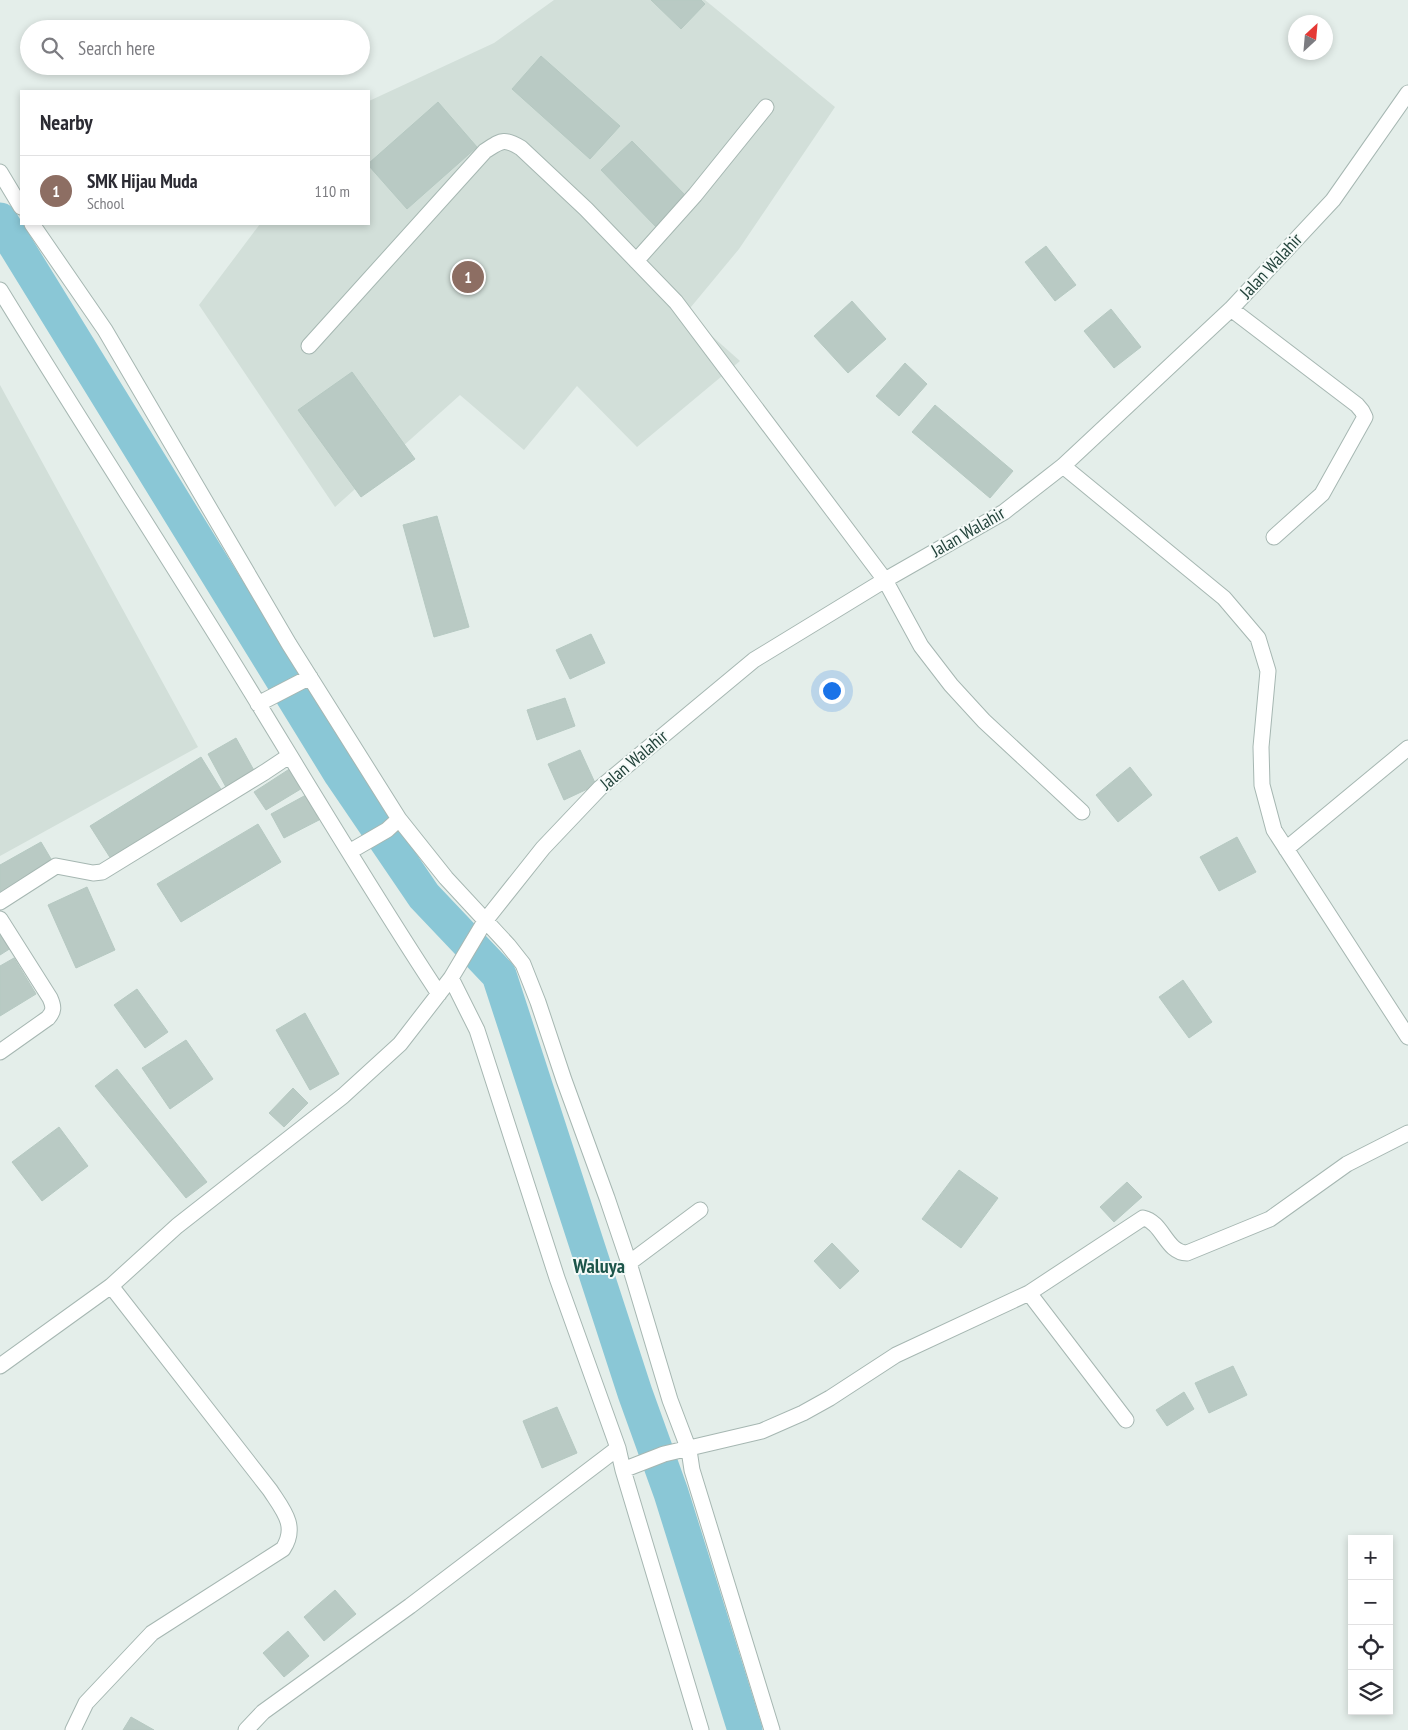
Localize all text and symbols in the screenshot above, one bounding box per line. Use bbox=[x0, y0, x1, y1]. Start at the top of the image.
north arrow bbox=[1288, 15, 1333, 60]
search box bbox=[20, 20, 370, 75]
icon: search bbox=[38, 34, 66, 62]
text: Search here bbox=[78, 36, 155, 60]
text: Nearby bbox=[40, 109, 93, 136]
text: SMK Hijau Muda bbox=[87, 169, 198, 193]
text: 1 bbox=[52, 181, 60, 201]
text: 110 m bbox=[315, 181, 350, 201]
text: School bbox=[87, 193, 124, 213]
street label: Jalan Walahir bbox=[1234, 228, 1307, 304]
pin: 1 bbox=[452, 258, 484, 296]
street label: Jalan Walahir bbox=[926, 501, 1009, 562]
your location bbox=[819, 678, 845, 704]
street label: Jalan Walahir bbox=[594, 725, 672, 795]
district label: Waluya bbox=[572, 1253, 625, 1279]
map controls bbox=[1348, 1535, 1393, 1715]
button: + bbox=[1348, 1535, 1393, 1580]
button: − bbox=[1348, 1580, 1393, 1625]
button: locate bbox=[1348, 1625, 1393, 1670]
button: layers bbox=[1348, 1670, 1393, 1715]

